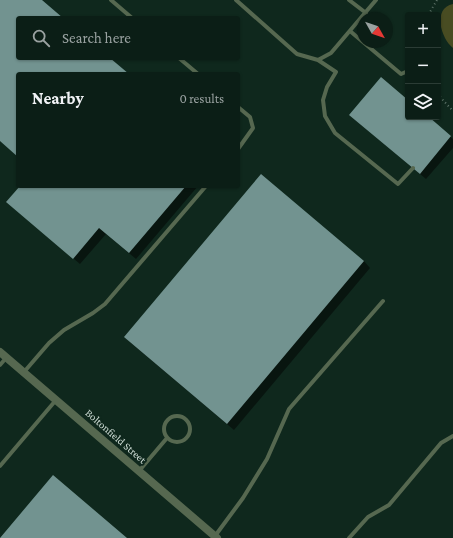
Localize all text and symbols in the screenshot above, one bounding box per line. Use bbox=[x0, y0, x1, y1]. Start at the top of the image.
north arrow bbox=[357, 12, 393, 48]
map controls bbox=[405, 12, 441, 120]
button: + bbox=[405, 12, 441, 48]
search box bbox=[16, 16, 240, 60]
icon: search bbox=[30, 27, 52, 49]
text: Search here bbox=[62, 30, 131, 46]
button: − bbox=[405, 48, 441, 84]
button: layers bbox=[405, 84, 441, 120]
text: Nearby bbox=[32, 89, 84, 108]
text: 0 results bbox=[179, 91, 224, 106]
street label: Boltonfield Street bbox=[83, 406, 149, 466]

